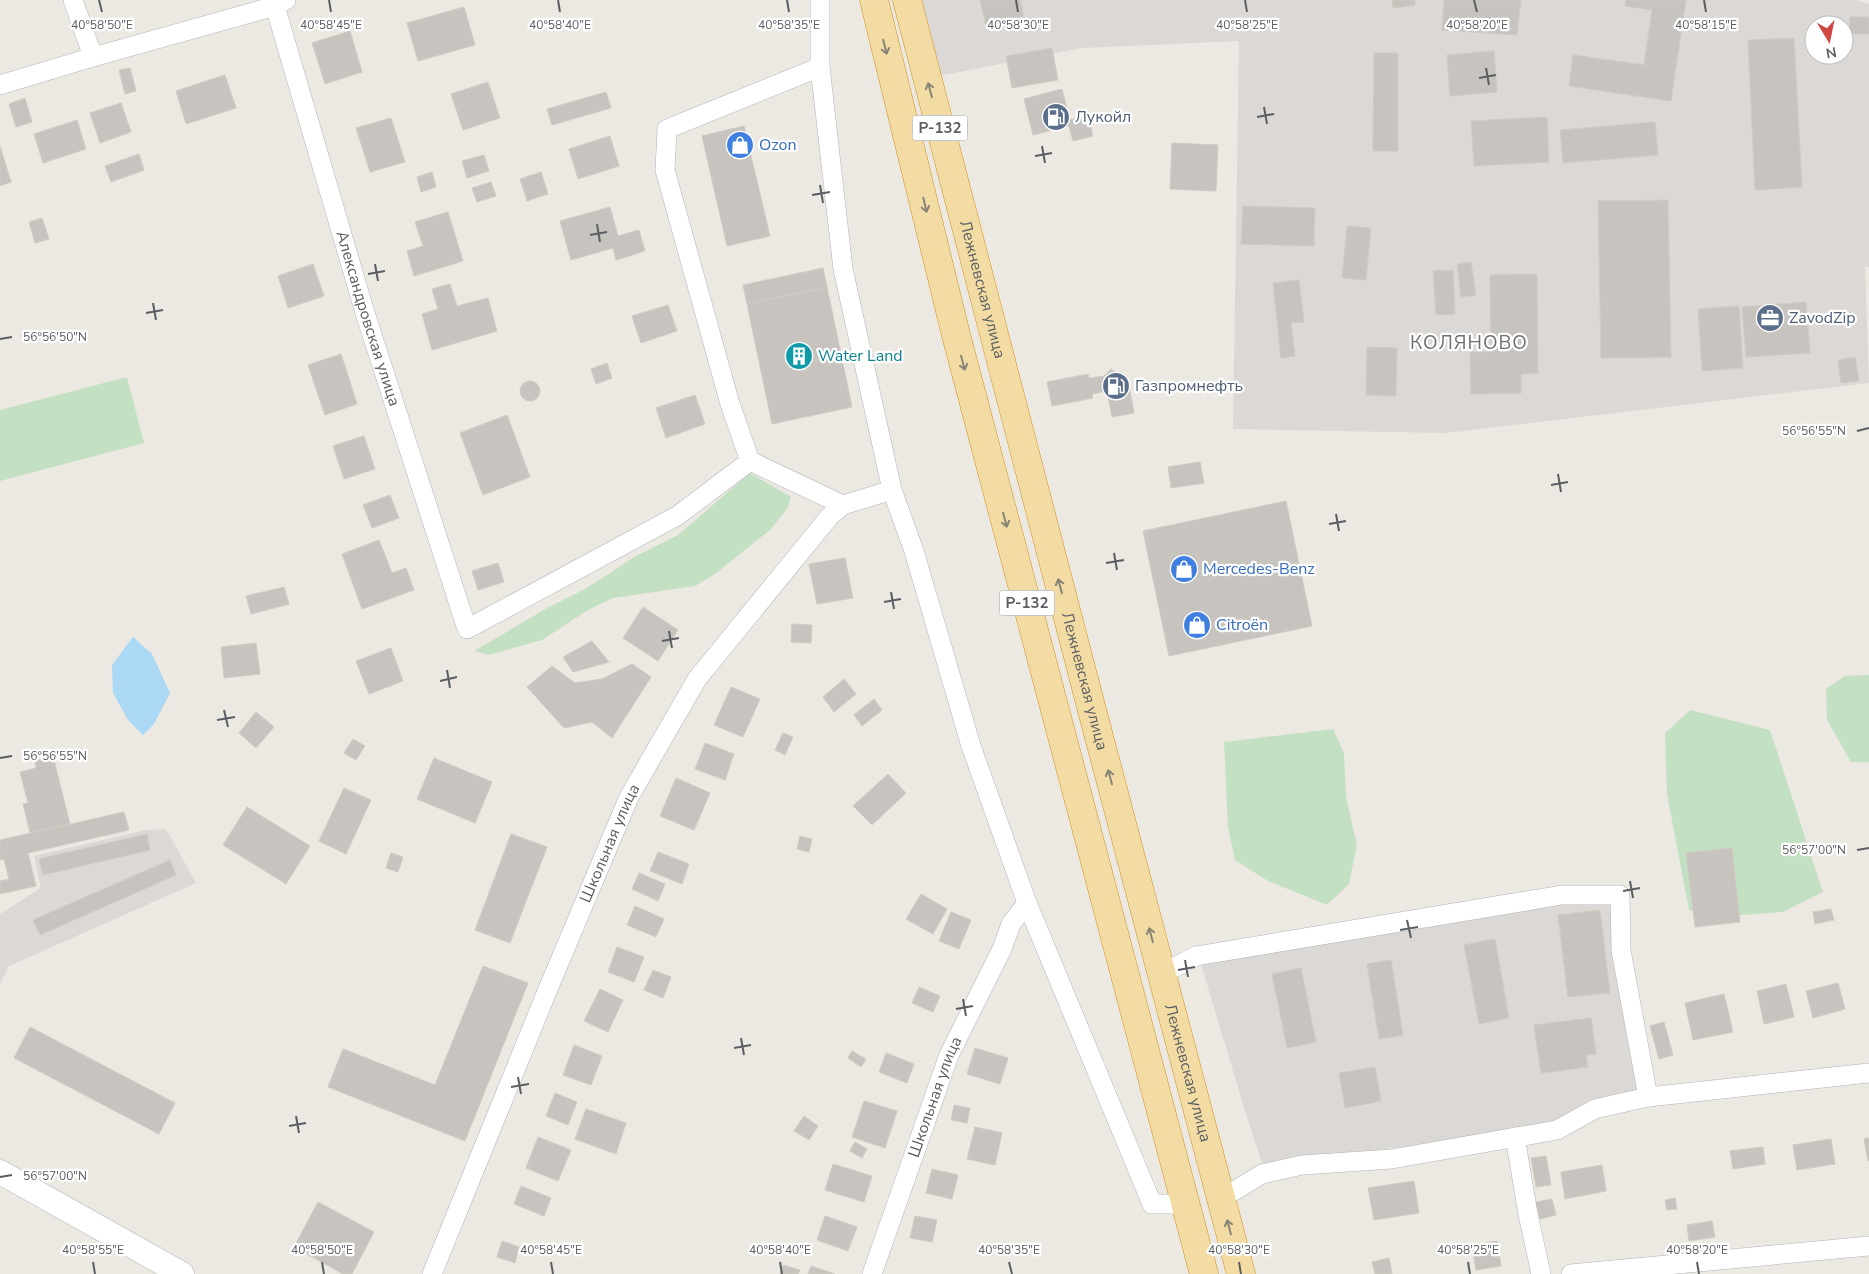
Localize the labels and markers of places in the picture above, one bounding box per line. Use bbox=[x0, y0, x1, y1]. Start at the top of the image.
fuel station icon: Лукойл bbox=[1041, 102, 1071, 132]
place label: Лукойл bbox=[1075, 106, 1131, 128]
shop icon: Ozon bbox=[725, 130, 755, 160]
place label: Ozon bbox=[759, 134, 797, 156]
office icon: ZavodZip bbox=[1755, 303, 1785, 333]
place label: ZavodZip bbox=[1789, 307, 1855, 329]
building icon: Water Land bbox=[784, 341, 814, 371]
place label: Water Land bbox=[818, 345, 903, 367]
fuel station icon: Газпромнефть bbox=[1101, 371, 1131, 401]
place label: Газпромнефть bbox=[1135, 375, 1243, 397]
shop icon: Mercedes-Benz bbox=[1169, 554, 1199, 584]
place label: Mercedes-Benz bbox=[1203, 558, 1315, 580]
shop icon: Citroën bbox=[1182, 610, 1212, 640]
place label: Citroën bbox=[1216, 614, 1268, 636]

